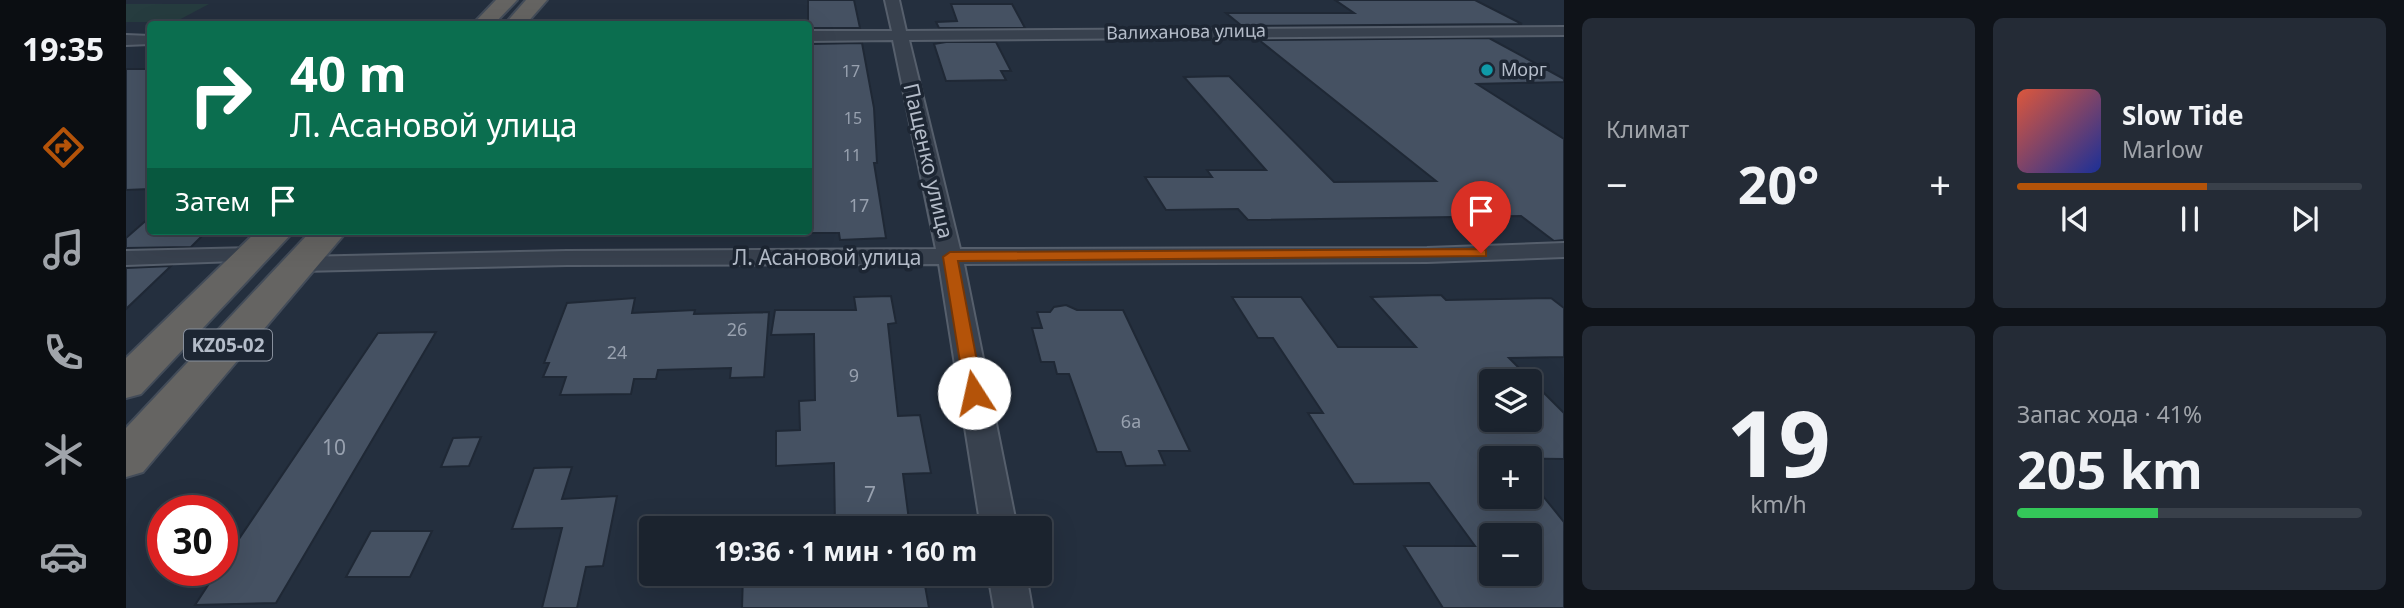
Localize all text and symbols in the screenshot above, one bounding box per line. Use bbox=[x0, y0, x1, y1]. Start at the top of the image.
street label: Валиханова улица bbox=[1106, 18, 1266, 44]
text: 19:35 bbox=[22, 27, 104, 70]
text: 40 m bbox=[290, 40, 407, 106]
icon: right bbox=[175, 49, 266, 140]
place label: Морг bbox=[1501, 57, 1547, 81]
house number: 17 bbox=[842, 60, 860, 82]
marker: Морг bbox=[1479, 62, 1495, 78]
street label: Пащенко улица bbox=[897, 80, 960, 241]
text: Slow Tide bbox=[2122, 97, 2244, 133]
text: Л. Асановой улица bbox=[290, 103, 578, 146]
house number: 15 bbox=[844, 107, 862, 129]
text: Климат bbox=[1606, 113, 1689, 145]
icon: directions bbox=[39, 123, 88, 172]
text: Marlow bbox=[2122, 133, 2203, 165]
house number: 11 bbox=[843, 144, 861, 166]
text: 20° bbox=[1738, 148, 1819, 219]
text: − bbox=[1606, 158, 1628, 210]
text: + bbox=[1929, 158, 1951, 210]
pin bbox=[1451, 181, 1511, 253]
icon: arrive bbox=[264, 182, 302, 220]
text: Затем bbox=[175, 183, 250, 219]
icon: arrive bbox=[1462, 192, 1500, 230]
house number: 17 bbox=[849, 193, 869, 217]
icon: previous bbox=[2056, 200, 2094, 238]
icon: pause bbox=[2171, 200, 2209, 238]
icon: next bbox=[2286, 200, 2324, 238]
icon: music bbox=[39, 225, 88, 274]
street label: Л. Асановой улица bbox=[733, 243, 921, 271]
house number: 26 bbox=[727, 317, 747, 341]
icon: phone bbox=[39, 328, 88, 377]
road number: KZ05-02 bbox=[184, 330, 272, 360]
house number: 24 bbox=[607, 340, 627, 364]
position arrow bbox=[937, 356, 1011, 430]
house number: 9 bbox=[849, 363, 859, 387]
map controls bbox=[1479, 369, 1542, 586]
button: layers bbox=[1479, 369, 1542, 432]
text: 19 bbox=[1726, 380, 1831, 504]
text: Запас хода · 41% bbox=[2017, 398, 2202, 430]
house number: 6а bbox=[1121, 409, 1141, 433]
icon: climate bbox=[39, 430, 88, 479]
house number: 10 bbox=[322, 433, 346, 461]
text: 205 km bbox=[2017, 433, 2203, 504]
button: + bbox=[1479, 446, 1542, 509]
house number: 7 bbox=[864, 480, 876, 508]
text: km/h bbox=[1750, 488, 1807, 520]
speed limit sign: 30 bbox=[147, 495, 238, 586]
button: − bbox=[1479, 523, 1542, 586]
icon: car bbox=[39, 532, 88, 581]
text: 19:36 · 1 мин · 160 m bbox=[714, 533, 977, 569]

